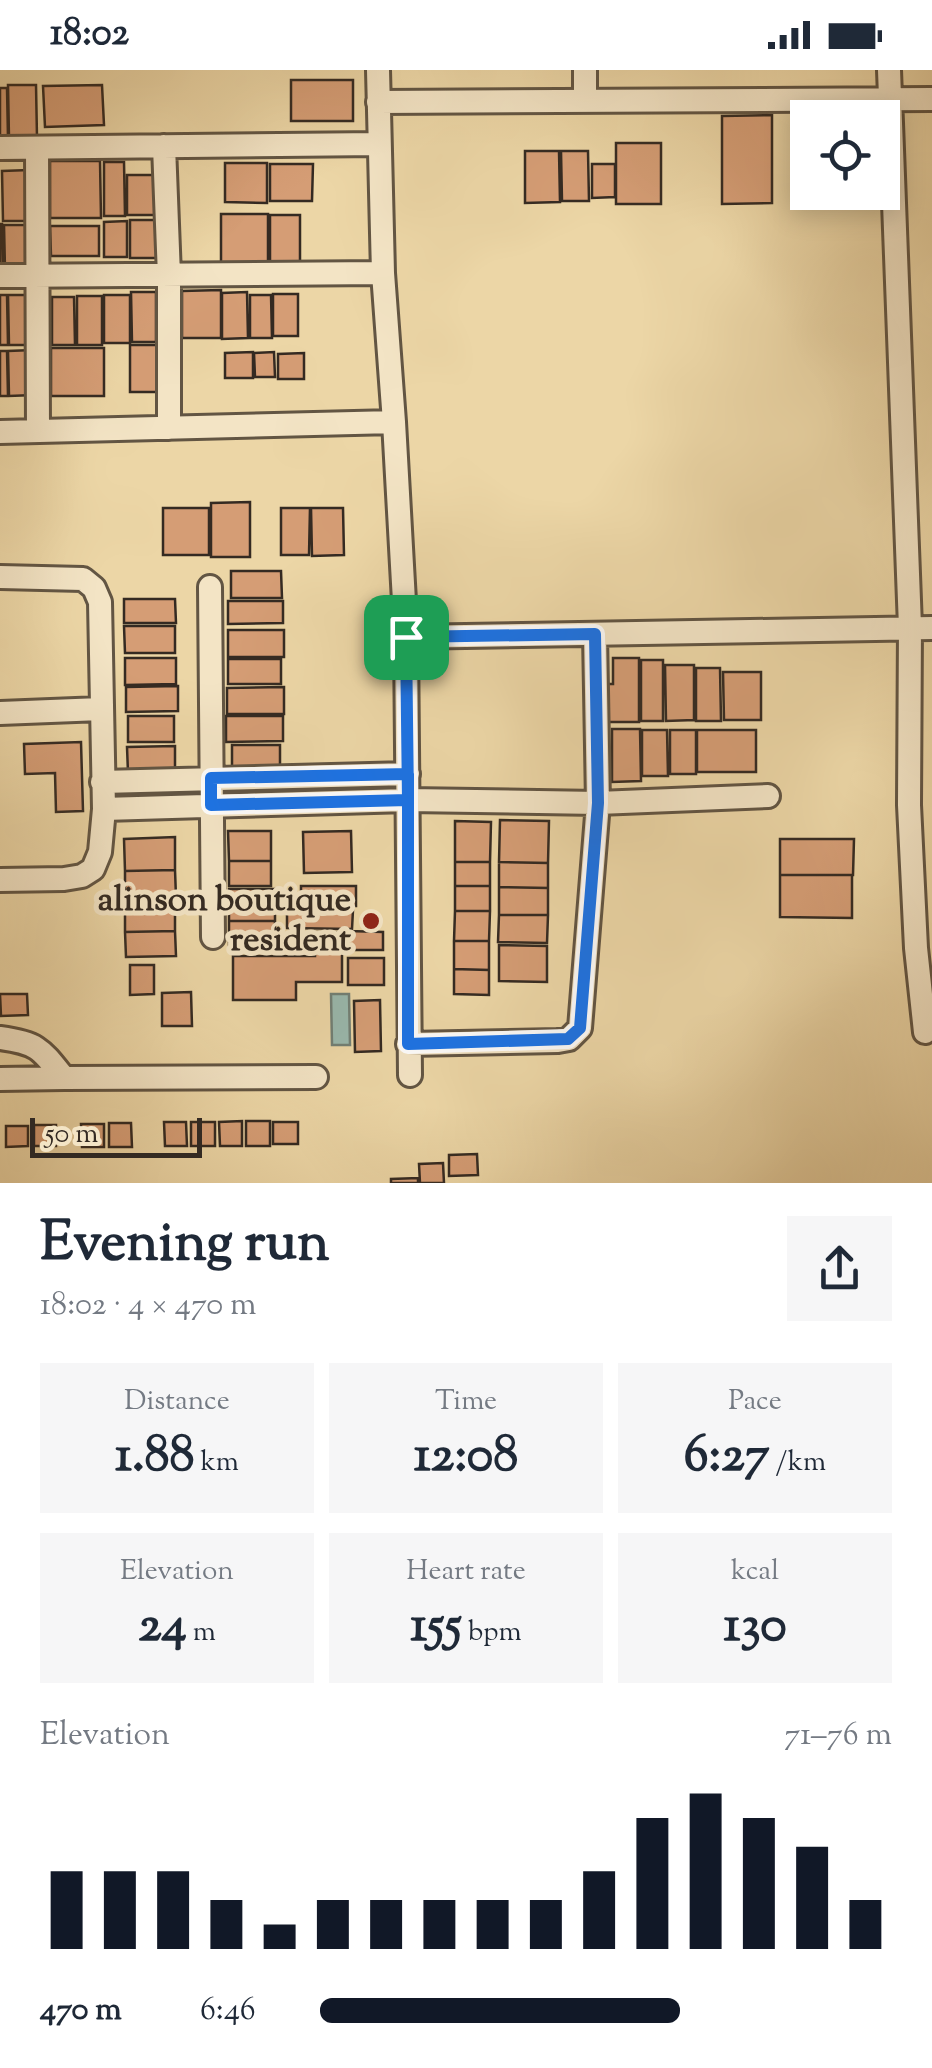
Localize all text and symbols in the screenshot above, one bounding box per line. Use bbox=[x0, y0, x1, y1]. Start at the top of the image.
text: 18:02 bbox=[50, 8, 129, 62]
map controls bbox=[790, 100, 900, 210]
button: locate bbox=[790, 100, 900, 210]
pin bbox=[364, 595, 449, 680]
icon: arrive bbox=[379, 610, 434, 665]
place label: alinson boutique resident bbox=[98, 876, 351, 967]
marker: alinson boutique resident bbox=[360, 910, 382, 932]
scale bar bbox=[30, 1113, 202, 1158]
text: 50 m bbox=[45, 1115, 99, 1155]
text: Evening run bbox=[40, 1206, 329, 1285]
button: share bbox=[787, 1216, 892, 1321]
text: 18:02 · 4 × 470 m bbox=[40, 1283, 257, 1329]
text: Distance bbox=[124, 1382, 230, 1422]
text: Time bbox=[435, 1382, 497, 1422]
text: Pace bbox=[728, 1382, 782, 1422]
text: 1.88 bbox=[115, 1422, 195, 1494]
text: 12:08 bbox=[414, 1422, 518, 1494]
text: 6:27 bbox=[684, 1422, 770, 1494]
text: km bbox=[195, 1443, 239, 1483]
text: /km bbox=[770, 1443, 826, 1483]
text: Elevation bbox=[120, 1552, 234, 1592]
text: Heart rate bbox=[406, 1552, 526, 1592]
text: kcal bbox=[731, 1552, 779, 1592]
text: 24 bbox=[138, 1592, 187, 1664]
text: 155 bbox=[410, 1592, 462, 1664]
text: 130 bbox=[723, 1592, 787, 1664]
text: m bbox=[187, 1613, 216, 1653]
text: bpm bbox=[462, 1613, 522, 1653]
text: Elevation bbox=[40, 1713, 170, 1759]
text: 71–76 m bbox=[784, 1713, 892, 1759]
text: 470 m bbox=[40, 1988, 122, 2034]
text: 6:46 bbox=[200, 1988, 256, 2034]

